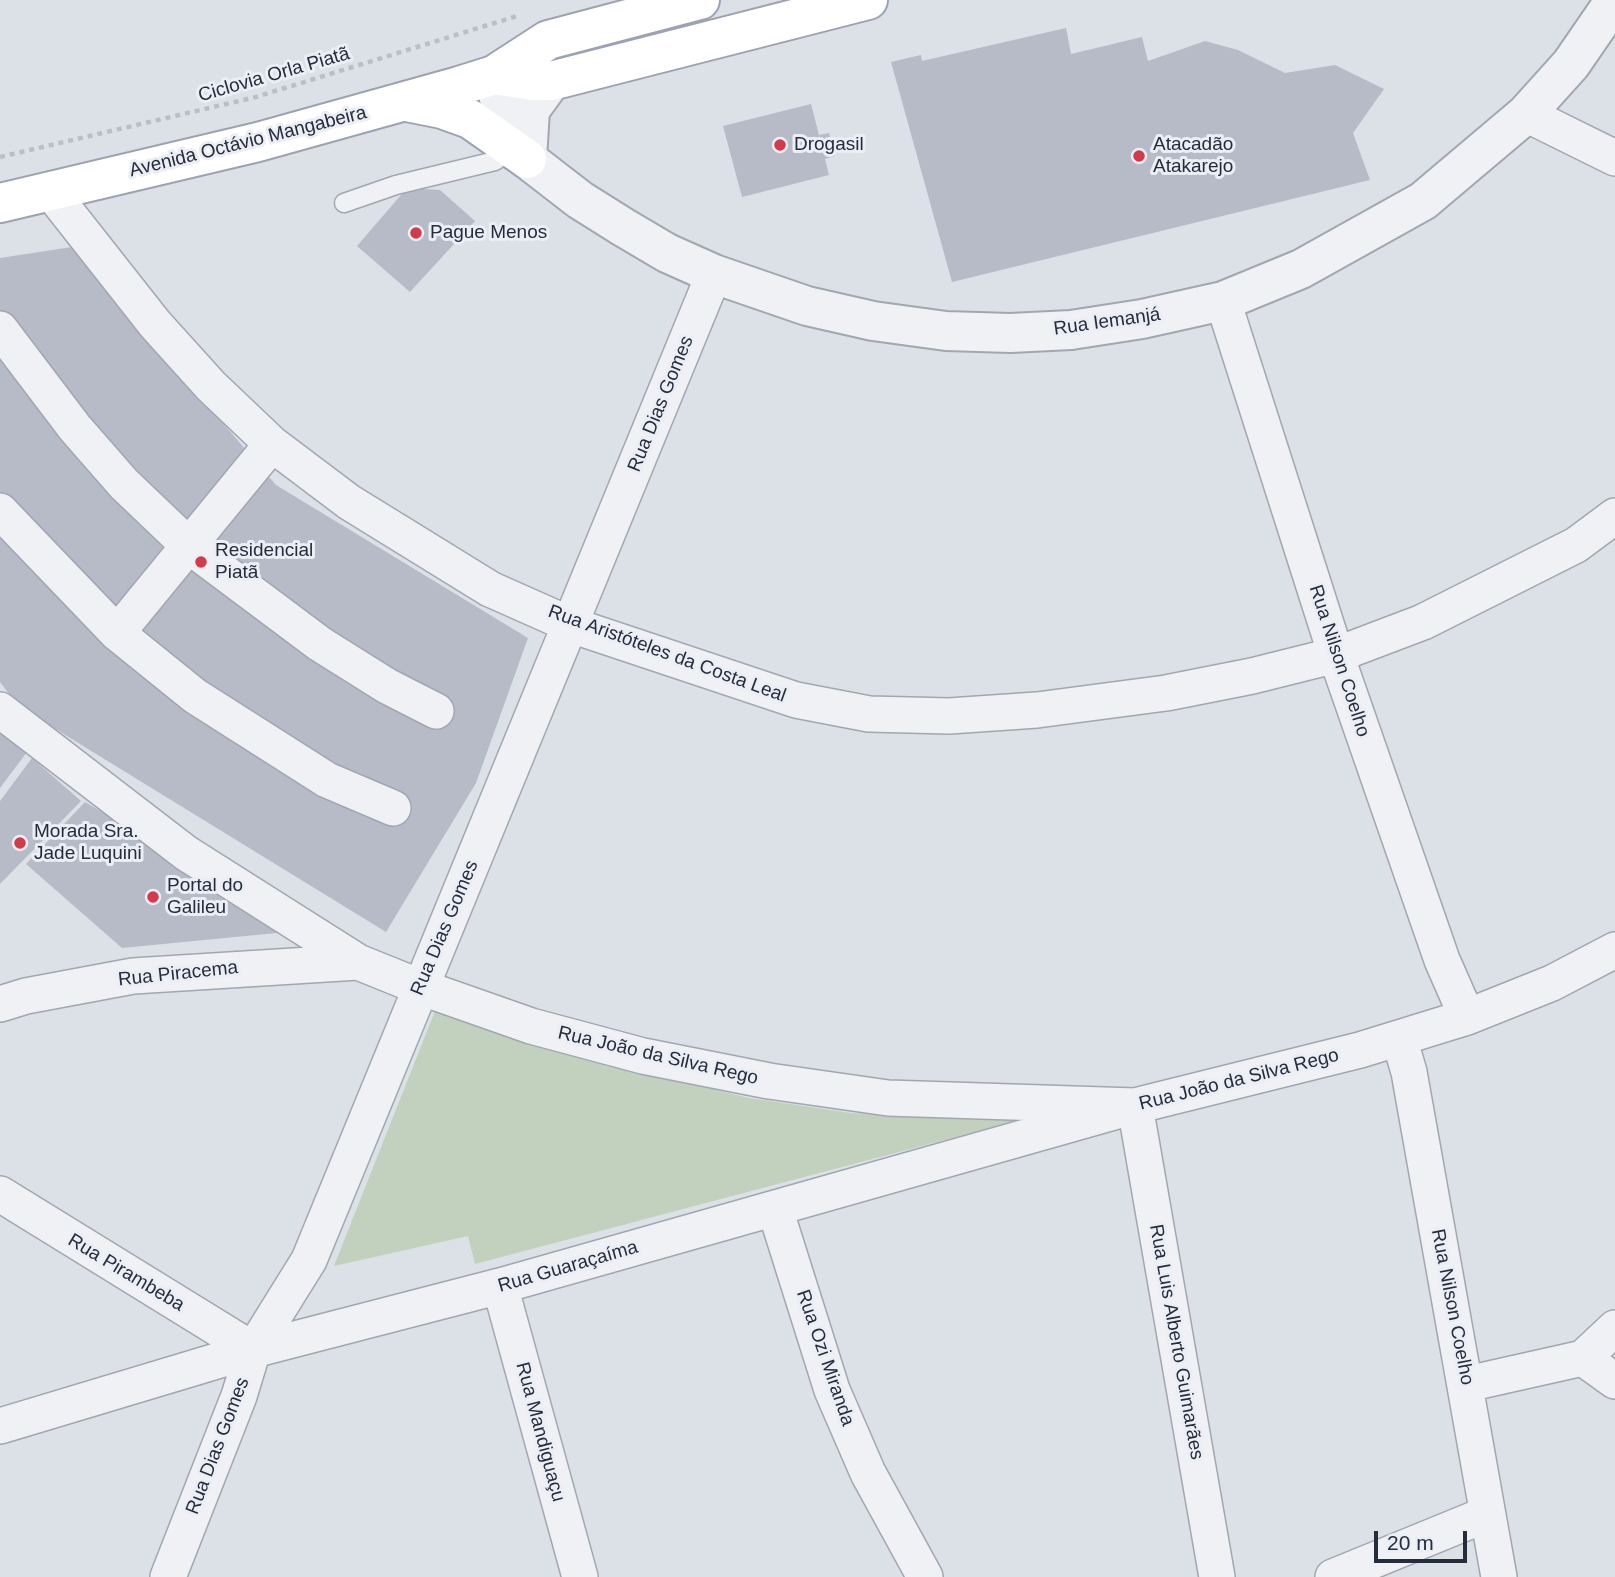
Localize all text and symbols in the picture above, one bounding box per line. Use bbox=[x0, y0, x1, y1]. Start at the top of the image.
street label: Ciclovia Orla Piatã bbox=[196, 43, 352, 107]
street label: Avenida Octávio Mangabeira bbox=[127, 101, 369, 183]
place label: Drogasil bbox=[794, 134, 864, 156]
place label: Atacadão Atakarejo bbox=[1153, 134, 1233, 178]
marker: Drogasil bbox=[772, 137, 788, 153]
marker: Atacadão Atakarejo bbox=[1131, 148, 1147, 164]
place label: Pague Menos bbox=[430, 222, 547, 244]
marker: Pague Menos bbox=[408, 225, 424, 241]
street label: Rua Iemanjá bbox=[1052, 303, 1162, 341]
street label: Rua Dias Gomes bbox=[623, 333, 699, 475]
place label: Residencial Piatã bbox=[215, 540, 313, 584]
marker: Residencial Piatã bbox=[193, 554, 209, 570]
street label: Rua Nilson Coelho bbox=[1304, 582, 1374, 740]
street label: Rua Aristóteles da Costa Leal bbox=[545, 600, 789, 708]
place label: Morada Sra. Jade Luquini bbox=[34, 821, 142, 865]
marker: Morada Sra. Jade Luquini bbox=[12, 835, 28, 851]
street label: Rua Dias Gomes bbox=[406, 857, 484, 999]
place label: Portal do Galileu bbox=[167, 875, 243, 919]
marker: Portal do Galileu bbox=[145, 889, 161, 905]
street label: Rua Piracema bbox=[117, 956, 239, 992]
street label: Rua João da Silva Rego bbox=[556, 1022, 760, 1090]
street label: Rua João da Silva Rego bbox=[1137, 1044, 1341, 1116]
street label: Rua Luis Alberto Guimarães bbox=[1144, 1222, 1208, 1462]
street label: Rua Nilson Coelho bbox=[1426, 1227, 1478, 1387]
street label: Rua Pirambeba bbox=[64, 1229, 188, 1317]
street label: Rua Guaraçaíma bbox=[495, 1236, 641, 1298]
street label: Rua Ozi Miranda bbox=[791, 1287, 859, 1429]
street label: Rua Mandiguaçu bbox=[510, 1360, 570, 1504]
street label: Rua Dias Gomes bbox=[181, 1374, 255, 1518]
scale bar bbox=[1377, 1518, 1470, 1562]
text: 20 m bbox=[1387, 1531, 1434, 1554]

